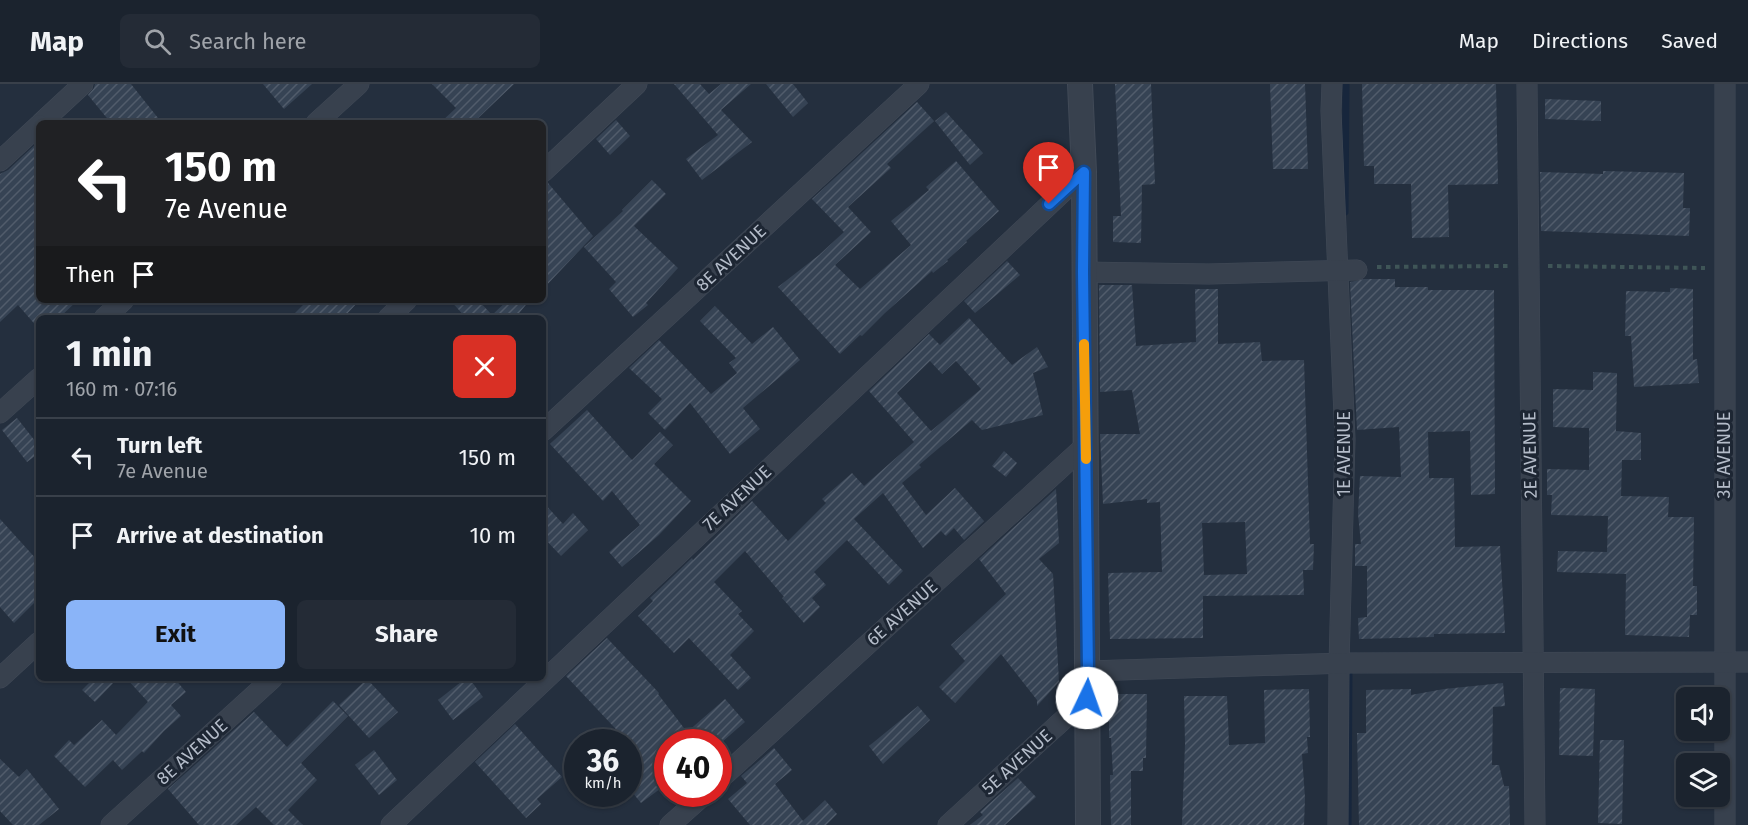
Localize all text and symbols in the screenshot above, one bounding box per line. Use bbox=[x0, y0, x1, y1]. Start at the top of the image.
search box bbox=[120, 14, 540, 68]
text: Map bbox=[30, 25, 84, 58]
icon: search bbox=[141, 25, 174, 58]
text: Search here bbox=[189, 28, 307, 55]
text: Map bbox=[1459, 28, 1499, 54]
text: Directions bbox=[1532, 28, 1628, 54]
text: Saved bbox=[1661, 28, 1718, 54]
text: 150 m bbox=[165, 142, 277, 192]
pin bbox=[1023, 142, 1074, 204]
icon: left bbox=[66, 144, 144, 222]
icon: arrive bbox=[1032, 151, 1065, 184]
text: 7e Avenue bbox=[165, 193, 288, 225]
street label: 8E AVENUE bbox=[691, 220, 771, 296]
icon: arrive bbox=[127, 258, 160, 291]
text: Then bbox=[66, 261, 115, 288]
text: 1 min bbox=[66, 332, 153, 376]
button: close bbox=[453, 335, 516, 398]
text: 160 m · 07:16 bbox=[66, 377, 177, 401]
street label: 1E AVENUE bbox=[1333, 411, 1355, 497]
street label: 2E AVENUE bbox=[1518, 411, 1542, 499]
street label: 3E AVENUE bbox=[1713, 412, 1735, 498]
text: Turn left bbox=[117, 432, 202, 459]
icon: left bbox=[66, 441, 99, 474]
text: 150 m bbox=[458, 444, 516, 471]
text: 7e Avenue bbox=[117, 459, 208, 483]
street label: 7E AVENUE bbox=[698, 461, 776, 535]
icon: arrive bbox=[66, 519, 99, 552]
text: Arrive at destination bbox=[117, 522, 324, 549]
text: 10 m bbox=[470, 522, 516, 549]
street label: 6E AVENUE bbox=[862, 576, 942, 650]
button: Exit bbox=[66, 600, 285, 669]
button: Share bbox=[297, 600, 516, 669]
position arrow bbox=[1055, 666, 1119, 730]
map controls bbox=[1676, 687, 1730, 807]
button: sound bbox=[1676, 687, 1730, 741]
street label: 8E AVENUE bbox=[152, 714, 232, 790]
street label: 5E AVENUE bbox=[977, 725, 1057, 799]
speed limit sign: 40 bbox=[654, 729, 732, 807]
text: 36 bbox=[587, 743, 619, 779]
button: layers bbox=[1676, 753, 1730, 807]
text: km/h bbox=[584, 774, 622, 792]

